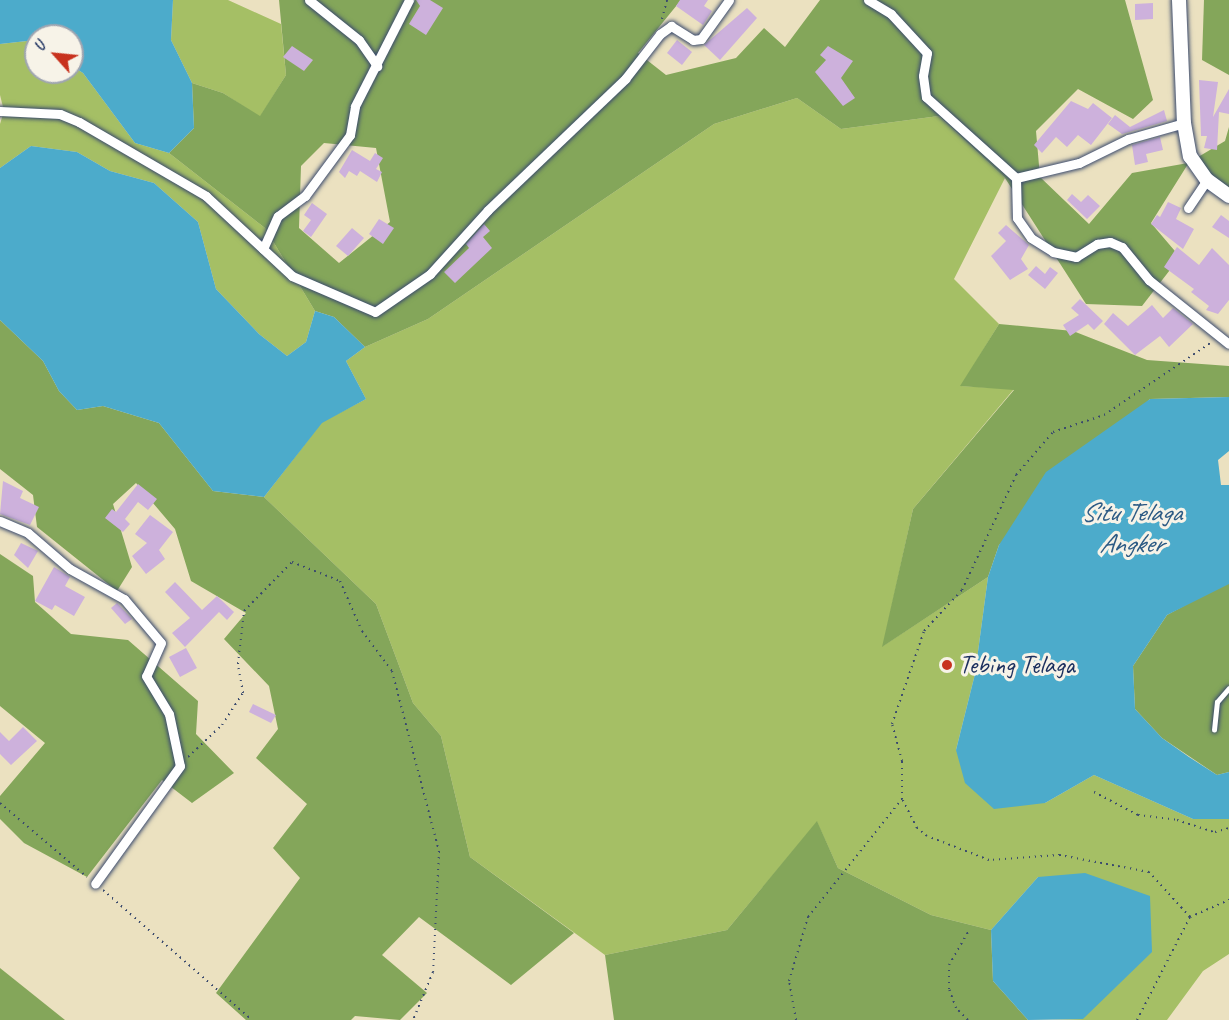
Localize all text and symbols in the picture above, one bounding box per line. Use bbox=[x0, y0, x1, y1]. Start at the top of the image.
north arrow bbox=[24, 24, 84, 84]
text: U bbox=[29, 39, 50, 55]
water label: Situ Telaga Angker bbox=[1081, 496, 1181, 559]
place label: Tebing Telaga bbox=[959, 649, 1073, 681]
marker: Tebing Telaga bbox=[940, 658, 954, 672]

